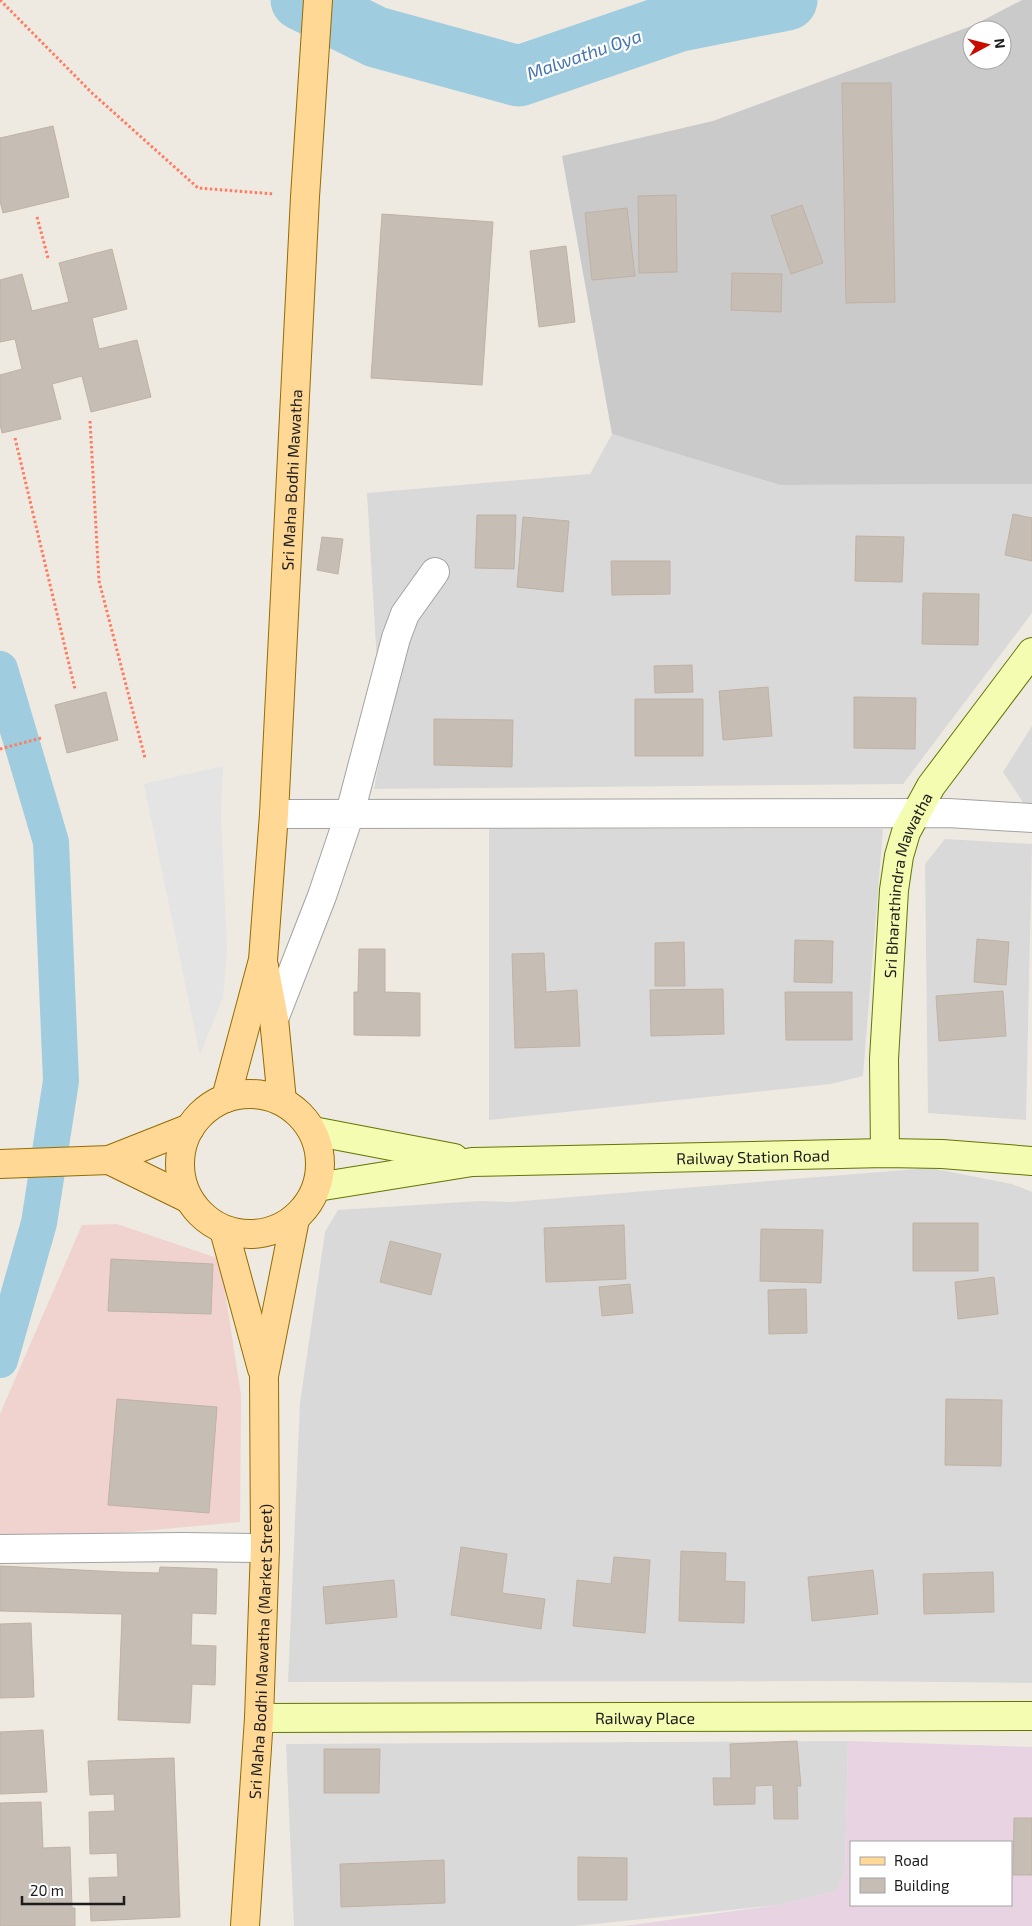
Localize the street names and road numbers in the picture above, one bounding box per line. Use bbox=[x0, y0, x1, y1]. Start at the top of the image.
street label: Sri Maha Bodhi Mawatha bbox=[277, 389, 305, 571]
street label: Sri Bharathindra Mawatha bbox=[879, 789, 935, 979]
street label: Railway Station Road bbox=[676, 1145, 830, 1167]
street label: Sri Maha Bodhi Mawatha (Market Street) bbox=[244, 1504, 275, 1800]
street label: Railway Place bbox=[595, 1707, 695, 1727]

